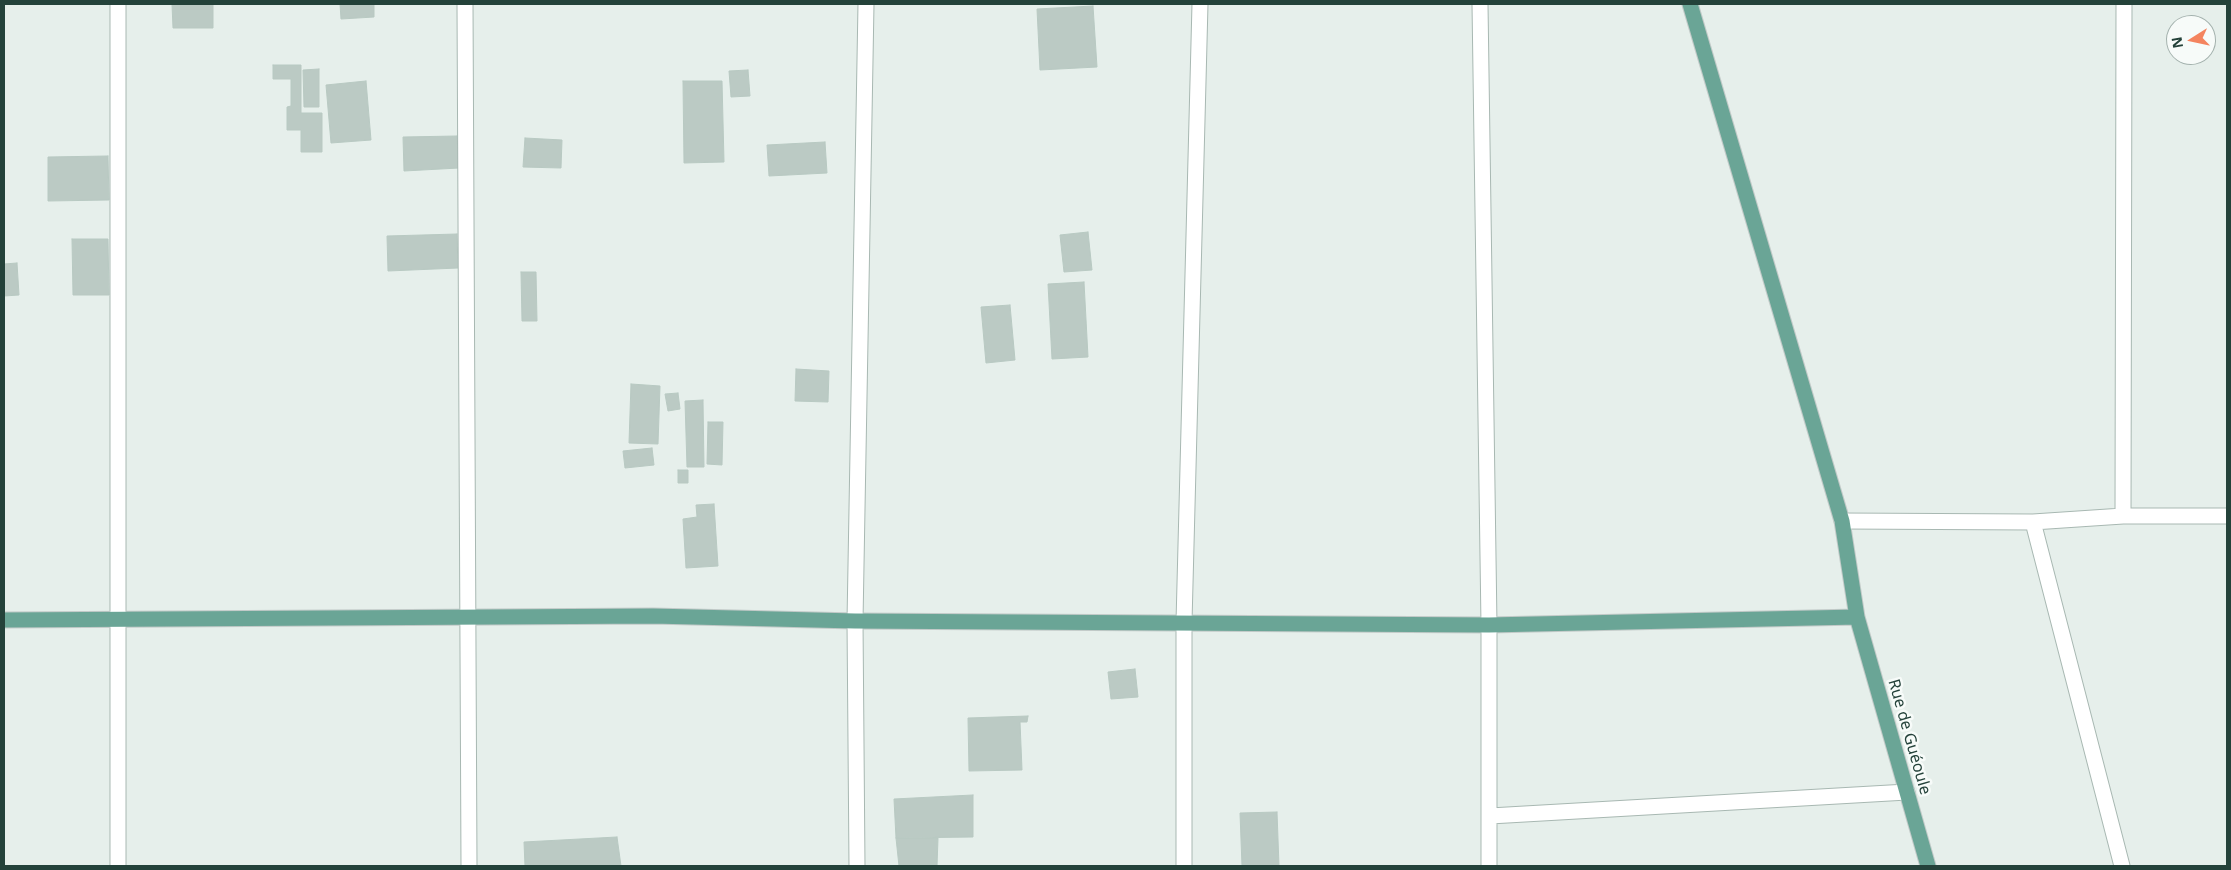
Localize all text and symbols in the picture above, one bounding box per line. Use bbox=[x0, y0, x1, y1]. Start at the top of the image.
north arrow bbox=[2166, 15, 2216, 65]
text: N bbox=[2166, 35, 2187, 50]
street label: Rue de Guéoule bbox=[1883, 677, 1935, 797]

